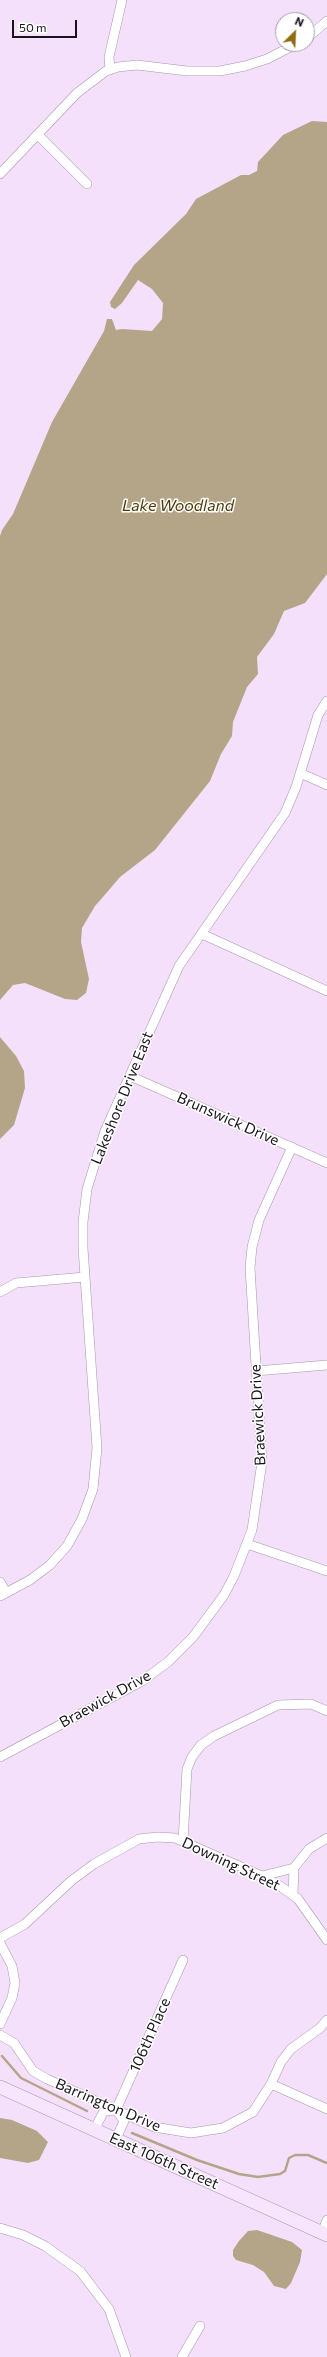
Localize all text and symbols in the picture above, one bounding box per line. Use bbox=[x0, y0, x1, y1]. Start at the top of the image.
scale bar bbox=[14, 12, 79, 38]
north arrow bbox=[275, 12, 315, 52]
text: N bbox=[293, 14, 306, 29]
text: 50 m bbox=[19, 20, 47, 34]
water label: Lake Woodland bbox=[122, 496, 234, 516]
street label: Lakeshore Drive East bbox=[87, 1029, 157, 1167]
street label: Brunswick Drive bbox=[174, 1088, 282, 1150]
street label: Braewick Drive bbox=[246, 1364, 270, 1466]
street label: Braewick Drive bbox=[56, 1666, 154, 1732]
street label: Downing Street bbox=[179, 1833, 283, 1895]
street label: 106th Place bbox=[126, 1995, 174, 2075]
street label: Barrington Drive bbox=[53, 2075, 163, 2135]
street label: East 106th Street bbox=[106, 2129, 222, 2193]

